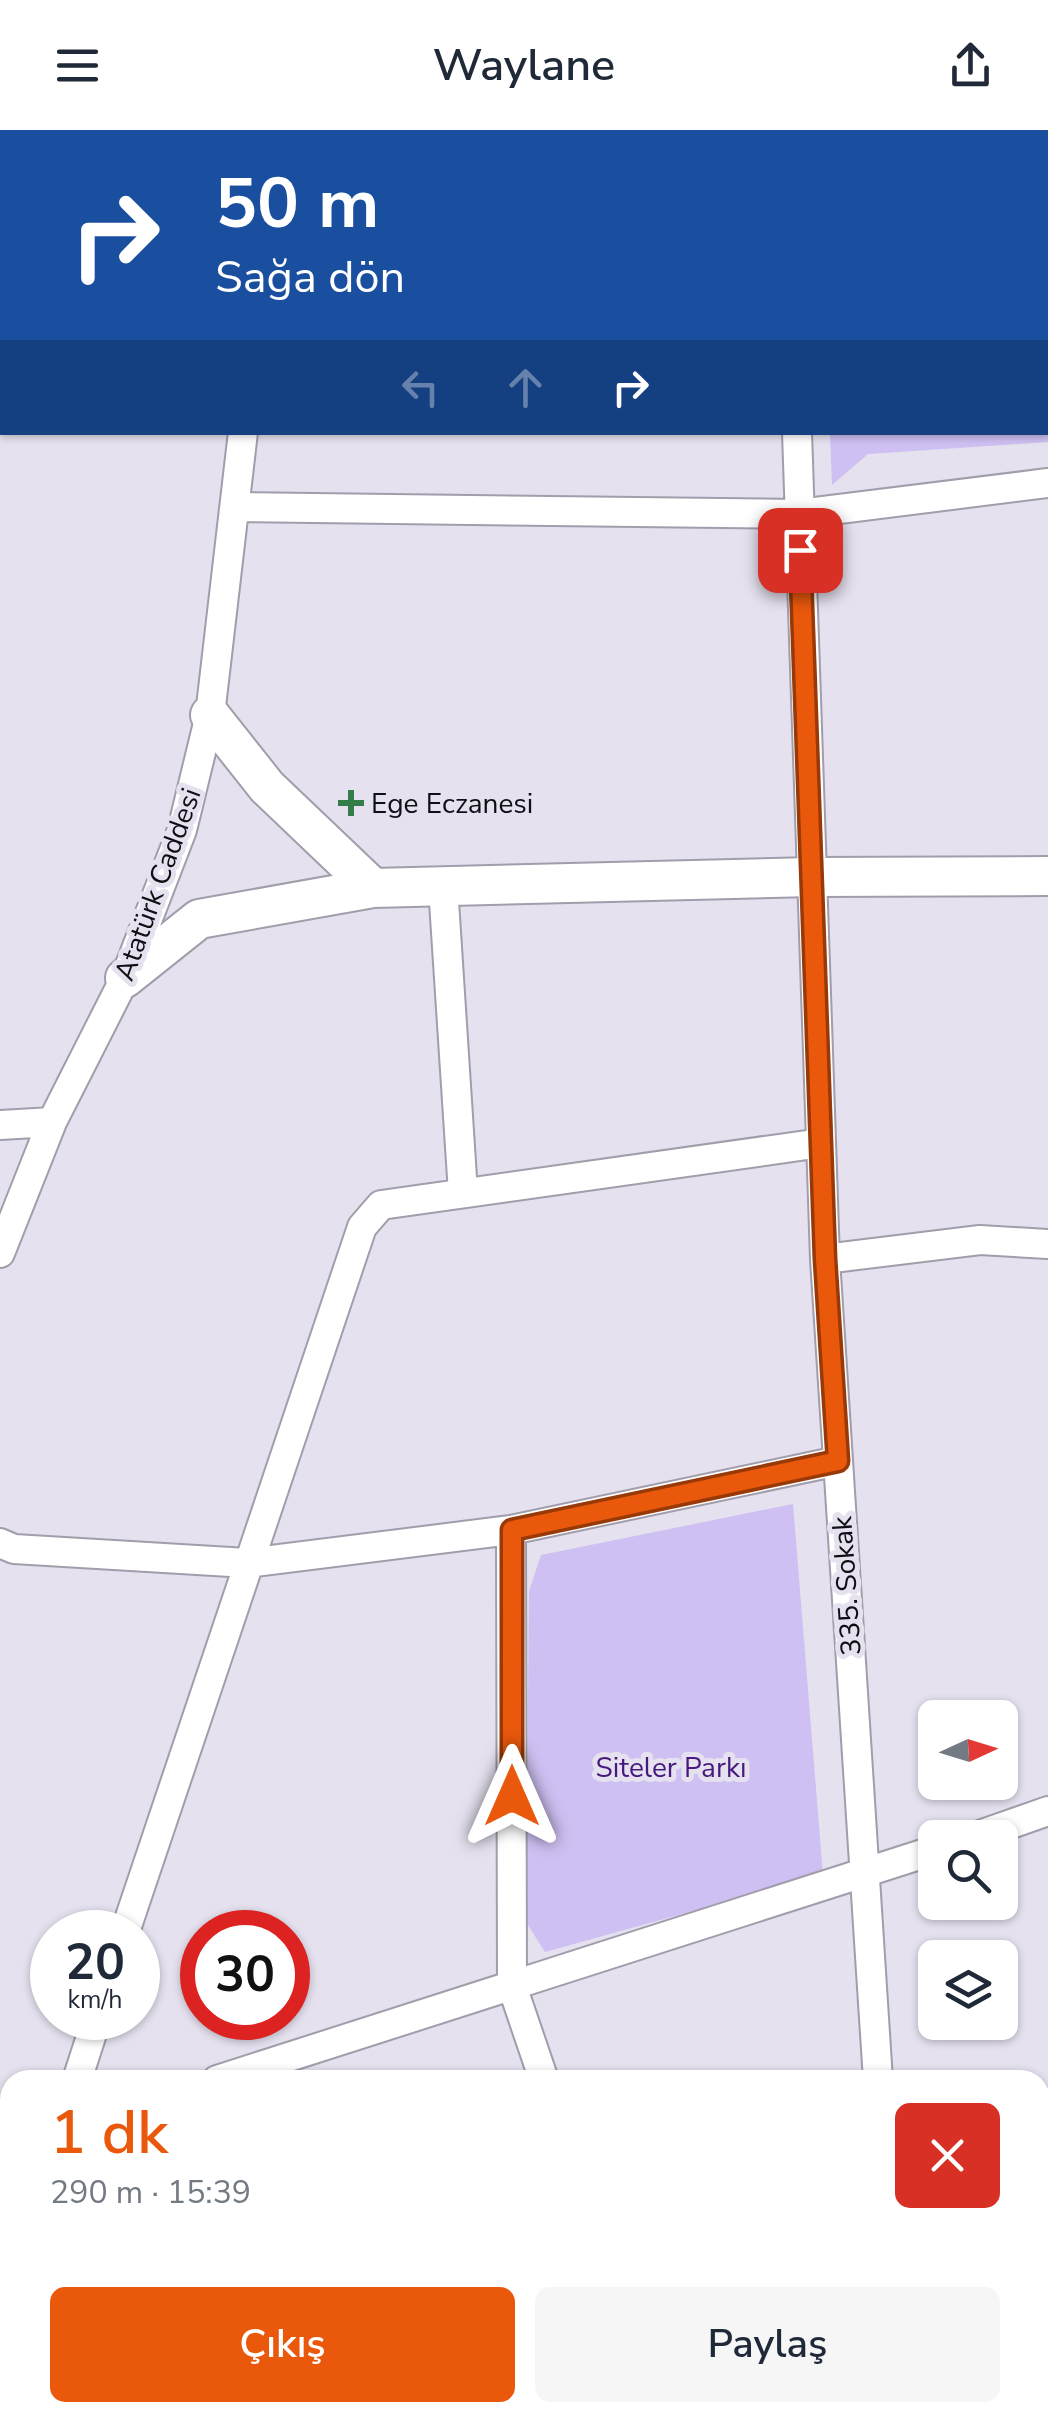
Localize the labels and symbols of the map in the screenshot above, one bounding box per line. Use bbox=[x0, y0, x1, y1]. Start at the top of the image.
pin bbox=[758, 508, 843, 593]
street label: Atatürk Caddesi bbox=[106, 783, 210, 986]
place label: Ege Eczanesi bbox=[371, 785, 533, 823]
marker: Ege Eczanesi bbox=[340, 792, 362, 814]
street label: 335. Sokak bbox=[823, 1514, 871, 1657]
north arrow bbox=[918, 1700, 1018, 1800]
position arrow bbox=[460, 1744, 564, 1848]
park label: Siteler Parkı bbox=[596, 1749, 746, 1787]
speed limit sign: 30 bbox=[180, 1910, 310, 2040]

